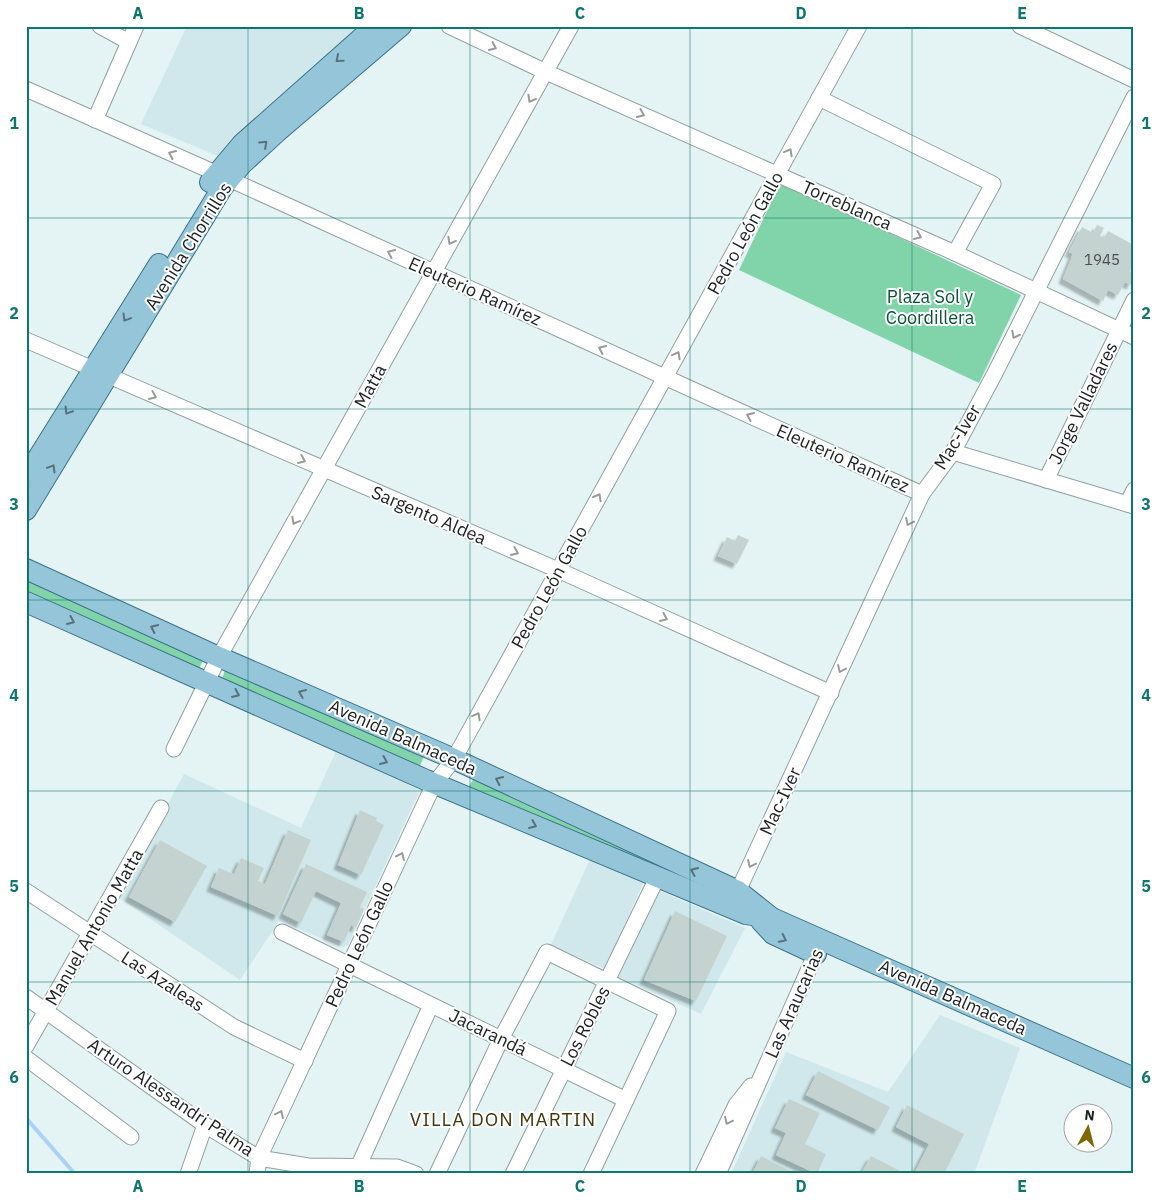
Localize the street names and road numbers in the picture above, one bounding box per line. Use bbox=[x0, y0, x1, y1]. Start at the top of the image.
street label: Pedro León Gallo bbox=[702, 168, 788, 298]
street label: Torreblanca bbox=[798, 175, 896, 235]
street label: Avenida Chorrillos bbox=[139, 178, 237, 314]
street label: Eleuterio Ramírez bbox=[405, 251, 545, 331]
street label: Jorge Valladares bbox=[1043, 338, 1123, 468]
street label: Matta bbox=[349, 360, 391, 412]
street label: Mac-Iver bbox=[929, 400, 986, 474]
street label: Eleuterio Ramírez bbox=[773, 418, 913, 498]
street label: Sargento Aldea bbox=[368, 480, 490, 550]
street label: Pedro León Gallo bbox=[506, 522, 592, 652]
street label: Avenida Balmaceda bbox=[326, 694, 481, 780]
street label: Mac-Iver bbox=[754, 763, 806, 839]
street label: Manuel Antonio Matta bbox=[40, 844, 148, 1009]
street label: Pedro León Gallo bbox=[320, 877, 398, 1011]
street label: Las Araucarias bbox=[760, 945, 828, 1061]
street label: Las Azaleas bbox=[117, 946, 209, 1016]
street label: Avenida Balmaceda bbox=[876, 954, 1031, 1040]
street label: Los Robles bbox=[555, 982, 615, 1070]
street label: Jacarandá bbox=[445, 1003, 531, 1061]
street label: Arturo Alessandri Palma bbox=[84, 1033, 259, 1161]

